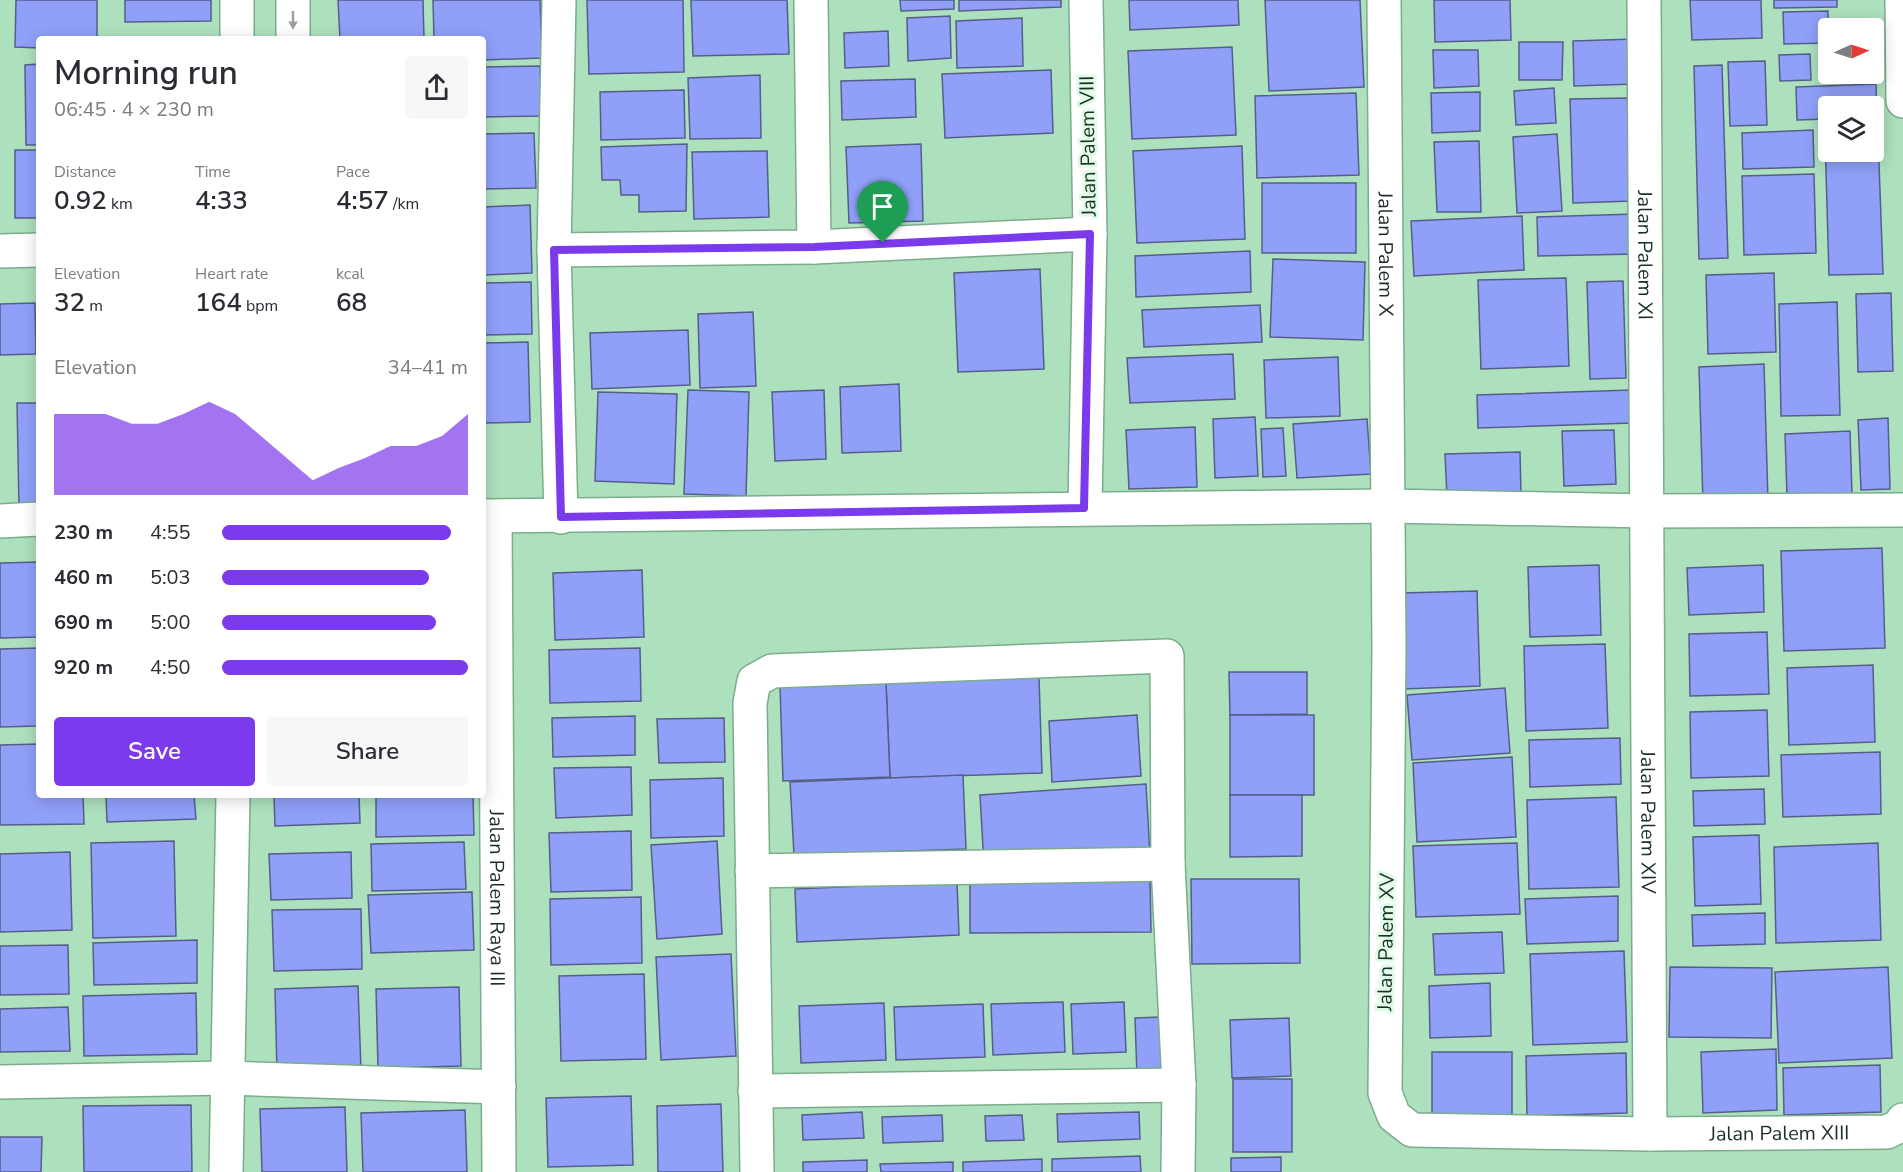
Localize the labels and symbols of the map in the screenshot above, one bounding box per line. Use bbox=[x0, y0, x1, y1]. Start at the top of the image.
one-way arrow bbox=[288, 10, 298, 29]
north arrow bbox=[1818, 18, 1884, 84]
street label: Jalan Palem VIII bbox=[1073, 75, 1103, 218]
pin bbox=[857, 181, 908, 243]
street label: Jalan Palem XI bbox=[1632, 189, 1659, 320]
street label: Jalan Palem X bbox=[1372, 191, 1400, 316]
street label: Jalan Palem XIV bbox=[1634, 749, 1662, 894]
street label: Jalan Palem Raya III bbox=[483, 809, 511, 986]
street label: Jalan Palem XV bbox=[1371, 873, 1401, 1012]
street label: Jalan Palem XIII bbox=[1708, 1119, 1850, 1147]

